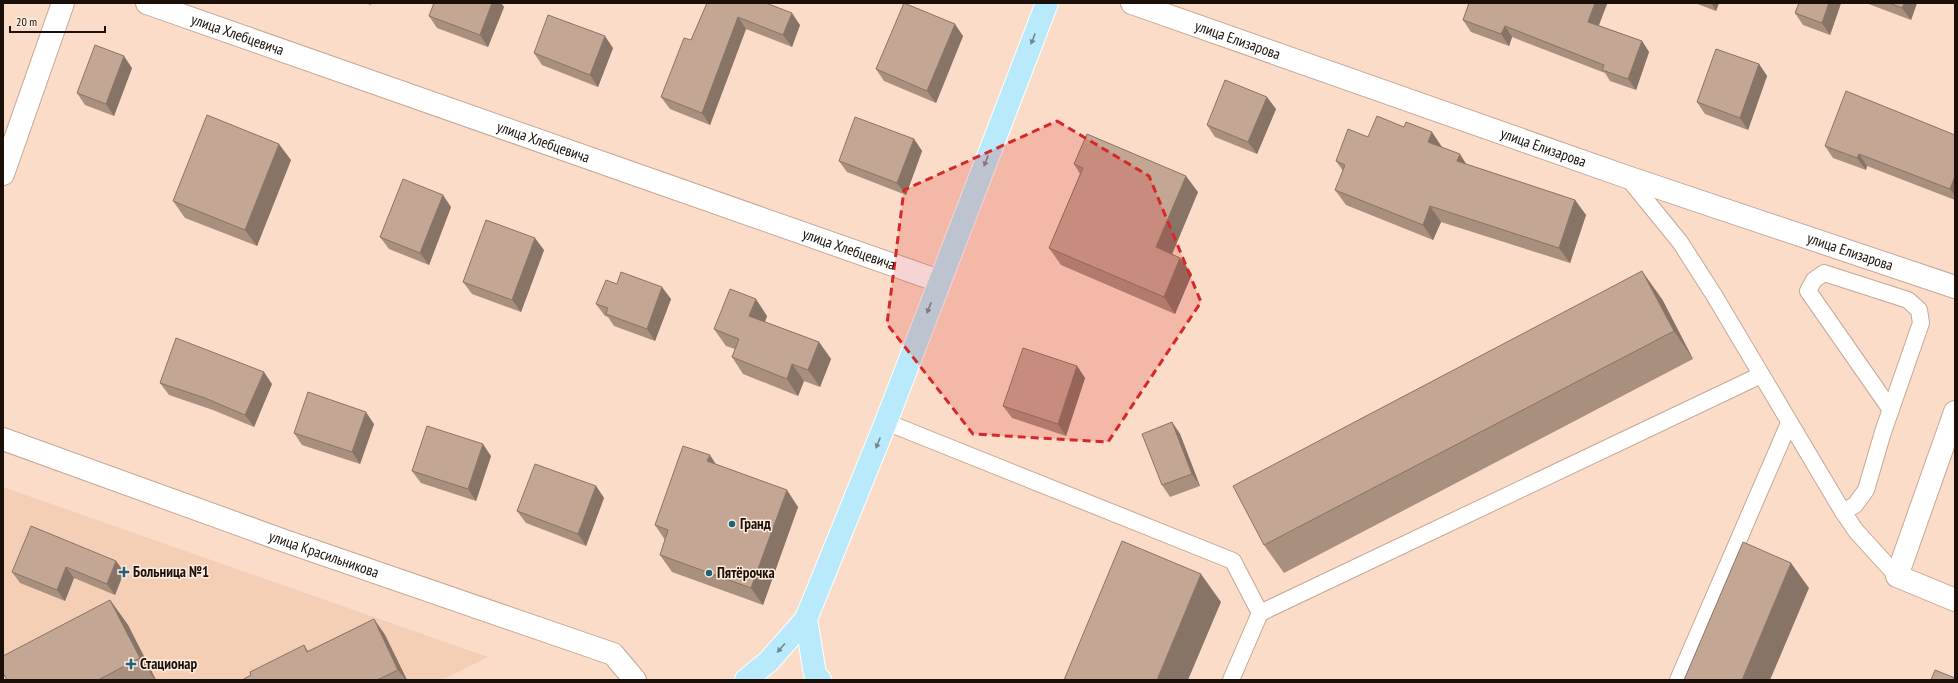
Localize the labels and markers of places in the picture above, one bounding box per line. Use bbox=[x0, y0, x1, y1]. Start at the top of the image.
place label: Гранд bbox=[740, 514, 771, 533]
marker: Гранд bbox=[727, 519, 737, 529]
place label: Больница №1 bbox=[133, 562, 209, 581]
place label: Пятёрочка bbox=[717, 563, 775, 582]
marker: Больница №1 bbox=[118, 566, 130, 578]
marker: Пятёрочка bbox=[704, 568, 714, 578]
place label: Стационар bbox=[140, 654, 198, 673]
marker: Стационар bbox=[125, 658, 137, 670]

